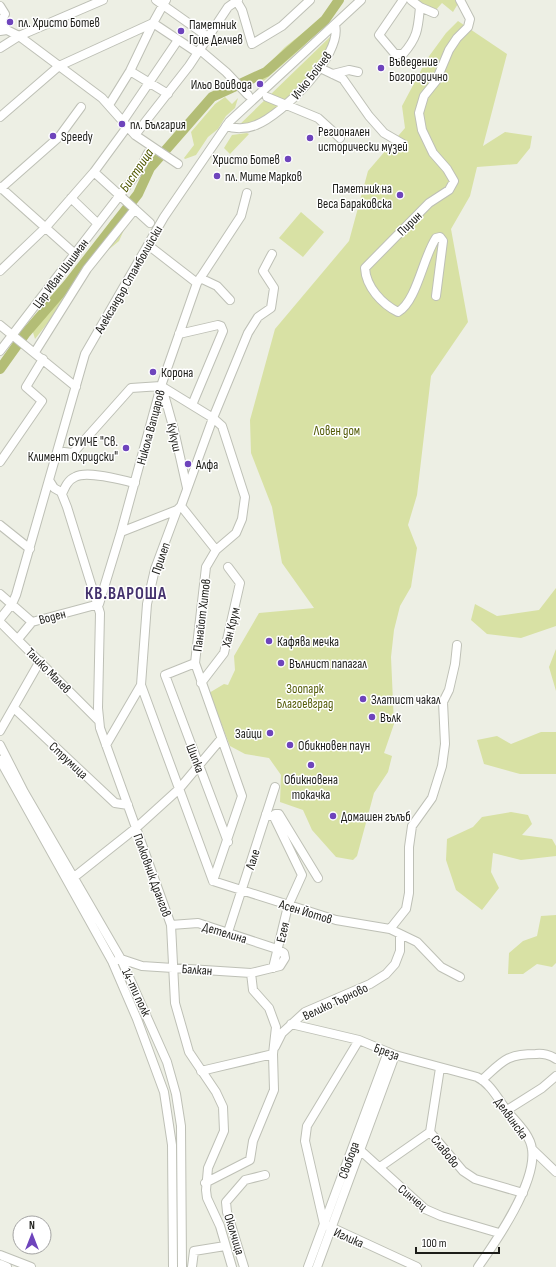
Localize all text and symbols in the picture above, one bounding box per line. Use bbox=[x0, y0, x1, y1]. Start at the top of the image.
place label: пл. Христо Ботев bbox=[18, 15, 100, 31]
marker: пл. Христо Ботев bbox=[5, 17, 15, 27]
place label: Паметник Гоце Делчев bbox=[189, 17, 243, 48]
marker: Паметник Гоце Делчев bbox=[176, 26, 186, 36]
street label: Ичко Бойчев bbox=[288, 48, 335, 103]
place label: Въведение Богородично bbox=[389, 54, 448, 85]
marker: Въведение Богородично bbox=[376, 63, 386, 73]
place label: Ильо Войвода bbox=[191, 77, 252, 93]
marker: Ильо Войвода bbox=[255, 79, 265, 89]
place label: пл. България bbox=[130, 117, 186, 133]
marker: пл. България bbox=[117, 119, 127, 129]
place label: Регионален исторически музей bbox=[318, 124, 408, 155]
place label: Speedy bbox=[61, 129, 93, 145]
marker: Speedy bbox=[48, 131, 58, 141]
marker: Регионален исторически музей bbox=[305, 133, 315, 143]
water label: Бистрица bbox=[116, 145, 157, 195]
place label: Христо Ботев bbox=[212, 152, 280, 168]
marker: Христо Ботев bbox=[283, 154, 293, 164]
place label: пл. Мите Марков bbox=[225, 169, 302, 185]
marker: пл. Мите Марков bbox=[212, 171, 222, 181]
place label: Паметник на Веса Бараковска bbox=[317, 181, 392, 212]
marker: Паметник на Веса Бараковска bbox=[395, 190, 405, 200]
street label: Пирин bbox=[394, 208, 425, 239]
street label: Александър Стамболийски bbox=[91, 223, 166, 337]
street label: Цар Иван Шишман bbox=[29, 236, 92, 312]
place label: Корона bbox=[161, 365, 193, 381]
marker: Корона bbox=[148, 367, 158, 377]
street label: Никола Вапцаров bbox=[133, 388, 169, 467]
street label: Кукуш bbox=[163, 421, 185, 453]
park label: Ловен дом bbox=[313, 423, 360, 439]
place label: СУИЧЕ "Св. Климент Охридски" bbox=[28, 434, 118, 465]
marker: СУИЧЕ "Св. Климент Охридски" bbox=[121, 443, 131, 453]
place label: Алфа bbox=[195, 457, 218, 473]
marker: Алфа bbox=[183, 459, 193, 469]
street label: Прилеп bbox=[148, 540, 174, 576]
street label: Панайот Хитов bbox=[190, 578, 214, 652]
district label: КВ.ВАРОША bbox=[85, 584, 167, 604]
street label: Воден bbox=[37, 606, 67, 628]
street label: Хан Крум bbox=[218, 606, 244, 650]
place label: Кафява мечка bbox=[277, 634, 339, 650]
marker: Кафява мечка bbox=[264, 636, 274, 646]
street label: Ташко Малев bbox=[22, 645, 74, 697]
place label: Вълнист папагал bbox=[289, 656, 367, 672]
marker: Вълнист папагал bbox=[276, 658, 286, 668]
park label: Зоопарк Благоевград bbox=[277, 681, 333, 712]
place label: Златист чакал bbox=[371, 692, 441, 708]
marker: Златист чакал bbox=[358, 694, 368, 704]
place label: Вълк bbox=[380, 710, 401, 726]
marker: Вълк bbox=[367, 712, 377, 722]
place label: Зайци bbox=[235, 726, 262, 742]
marker: Зайци bbox=[265, 728, 275, 738]
place label: Обикновен паун bbox=[298, 738, 370, 754]
street label: Струмица bbox=[46, 739, 91, 783]
marker: Обикновен паун bbox=[285, 740, 295, 750]
street label: Шипка bbox=[182, 742, 208, 775]
marker: Обикновена токачка bbox=[306, 760, 316, 770]
place label: Обикновена токачка bbox=[284, 772, 338, 803]
place label: Домашен гълъб bbox=[341, 809, 411, 825]
marker: Домашен гълъб bbox=[328, 811, 338, 821]
street label: Полковник Дрангов bbox=[130, 831, 175, 919]
street label: Лале bbox=[242, 847, 264, 872]
street label: Асен Йотов bbox=[276, 896, 334, 928]
street label: Детелина bbox=[201, 919, 249, 947]
street label: Егея bbox=[273, 920, 293, 944]
street label: Балкан bbox=[181, 961, 213, 979]
street label: 14-ти полк bbox=[118, 966, 154, 1019]
street label: Велико Търново bbox=[300, 980, 371, 1024]
street label: Бреза bbox=[372, 1040, 402, 1064]
street label: Делвинска bbox=[491, 1095, 532, 1142]
street label: Славово bbox=[427, 1132, 463, 1171]
street label: Свобода bbox=[335, 1140, 363, 1181]
street label: Синчец bbox=[395, 1181, 431, 1215]
street label: Околчица bbox=[220, 1212, 248, 1257]
north arrow bbox=[12, 1215, 52, 1255]
text: N bbox=[29, 1219, 35, 1232]
street label: Иглика bbox=[331, 1224, 366, 1252]
scale bar bbox=[416, 1229, 499, 1255]
text: 100 m bbox=[422, 1236, 447, 1251]

